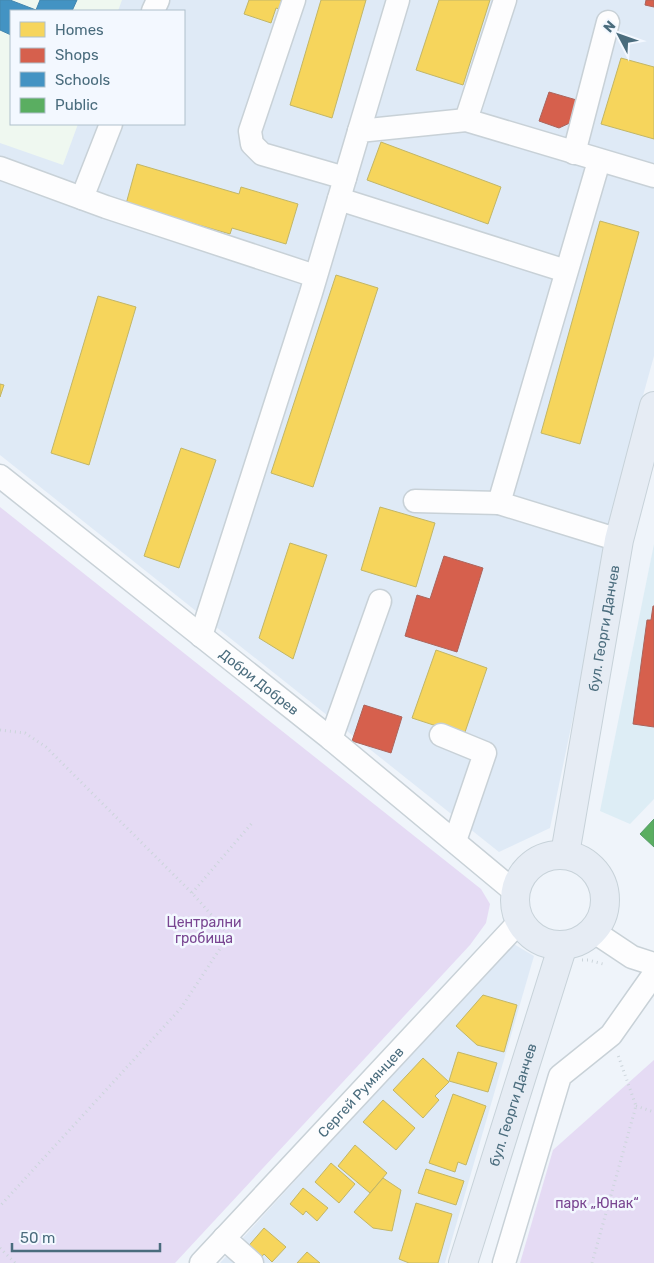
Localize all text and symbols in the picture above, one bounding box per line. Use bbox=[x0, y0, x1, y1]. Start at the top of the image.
legend bbox=[10, 10, 185, 125]
north arrow bbox=[594, 10, 644, 60]
text: N bbox=[600, 17, 619, 36]
text: Homes bbox=[55, 21, 104, 39]
text: Shops bbox=[55, 46, 99, 64]
text: Schools bbox=[55, 71, 111, 89]
text: Public bbox=[55, 96, 98, 114]
street label: бул. Георги Данчев bbox=[585, 564, 623, 693]
street label: Добри Добрев bbox=[216, 645, 302, 719]
park label: Централни гробища bbox=[167, 914, 242, 947]
street label: бул. Георги Данчев bbox=[486, 1041, 540, 1168]
street label: Сергей Румянцев bbox=[314, 1043, 407, 1141]
park label: парк „Юнак“ bbox=[555, 1195, 639, 1212]
scale bar bbox=[12, 1220, 160, 1252]
text: 50 m bbox=[20, 1229, 55, 1247]

